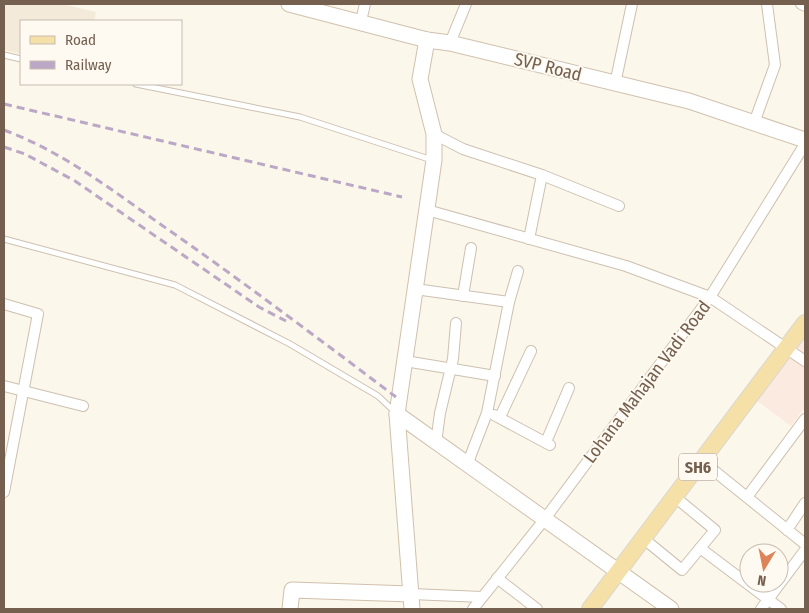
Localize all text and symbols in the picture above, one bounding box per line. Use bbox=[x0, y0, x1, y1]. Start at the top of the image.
legend bbox=[20, 20, 182, 85]
text: Road bbox=[65, 31, 96, 49]
street label: SVP Road bbox=[512, 48, 584, 86]
text: Railway bbox=[65, 56, 112, 74]
street label: Lohana Mahajan Vadi Road bbox=[579, 296, 715, 468]
road number: SH6 bbox=[679, 454, 717, 481]
north arrow bbox=[739, 543, 789, 593]
text: N bbox=[756, 571, 767, 589]

